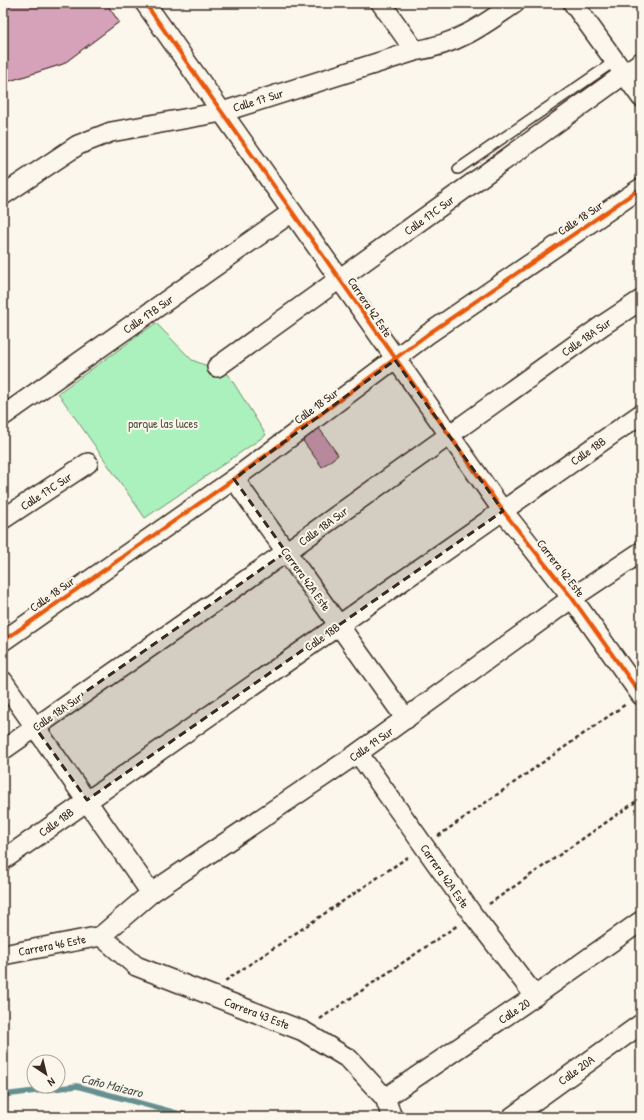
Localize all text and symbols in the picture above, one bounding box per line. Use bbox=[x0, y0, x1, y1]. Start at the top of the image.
street label: Calle 17 Sur bbox=[231, 84, 286, 116]
street label: Calle 17C Sur bbox=[400, 191, 458, 239]
street label: Calle 18 Sur bbox=[554, 196, 606, 239]
street label: Carrera 42 Este bbox=[344, 274, 396, 341]
street label: Calle 17B Sur bbox=[119, 290, 177, 338]
street label: Calle 18A Sur bbox=[558, 313, 615, 360]
street label: Calle 18 Sur bbox=[290, 384, 342, 428]
park label: parque las luces bbox=[128, 415, 198, 432]
street label: Calle 18B bbox=[567, 433, 609, 469]
street label: Calle 17C Sur bbox=[17, 468, 75, 514]
street label: Calle 18A Sur bbox=[295, 502, 351, 550]
street label: Carrera 42 Este bbox=[533, 536, 589, 601]
street label: Carrera 42A Este bbox=[277, 544, 335, 614]
street label: Calle 18 Sur bbox=[26, 572, 78, 616]
street label: Calle 18B bbox=[301, 619, 343, 655]
street label: Calle 18A Sur bbox=[29, 688, 86, 735]
street label: Calle 19 Sur bbox=[345, 722, 397, 765]
street label: Calle 18B bbox=[35, 803, 77, 841]
street label: Carrera 42A Este bbox=[417, 840, 474, 912]
street label: Carrera 46 Este bbox=[17, 930, 87, 960]
street label: Carrera 43 Este bbox=[222, 993, 292, 1033]
street label: Calle 20 bbox=[495, 994, 533, 1028]
street label: Calle 20A bbox=[554, 1051, 598, 1089]
north arrow bbox=[26, 1054, 66, 1094]
water label: Caño Maizaro bbox=[79, 1069, 146, 1102]
text: N bbox=[45, 1075, 58, 1090]

